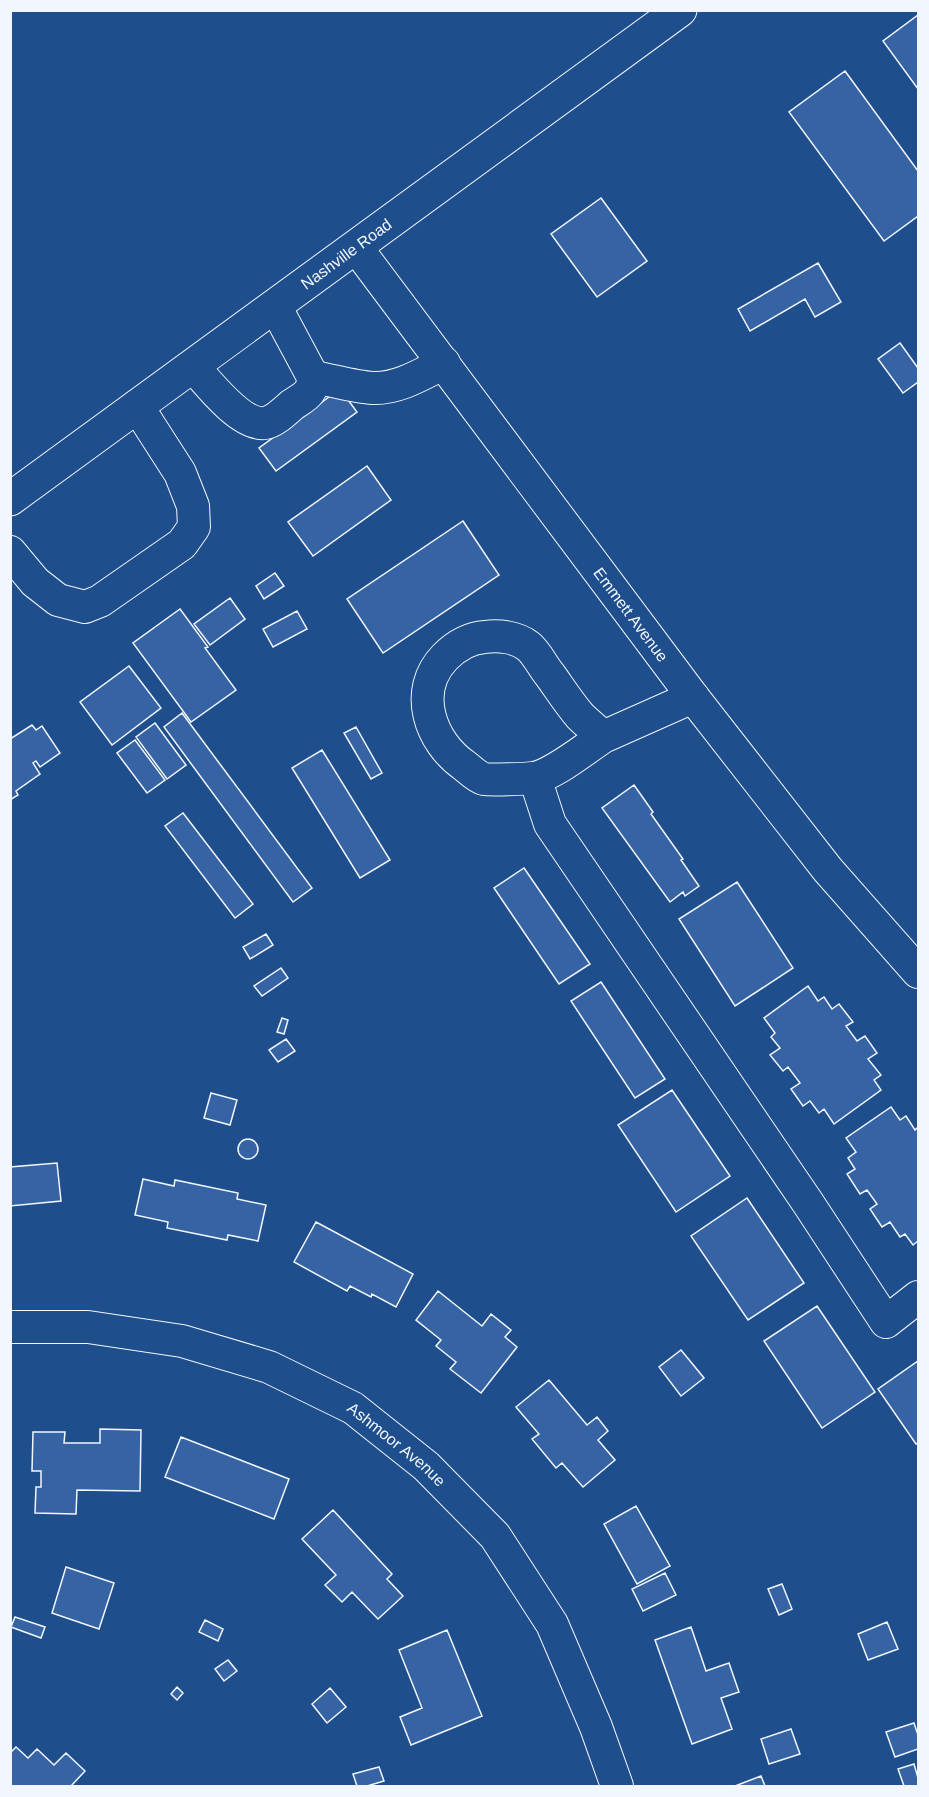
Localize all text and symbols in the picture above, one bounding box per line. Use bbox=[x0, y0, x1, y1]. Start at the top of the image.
street label: Nashville Road bbox=[298, 215, 395, 292]
street label: Emmett Avenue bbox=[591, 564, 672, 665]
street label: Ashmoor Avenue bbox=[344, 1399, 449, 1489]

